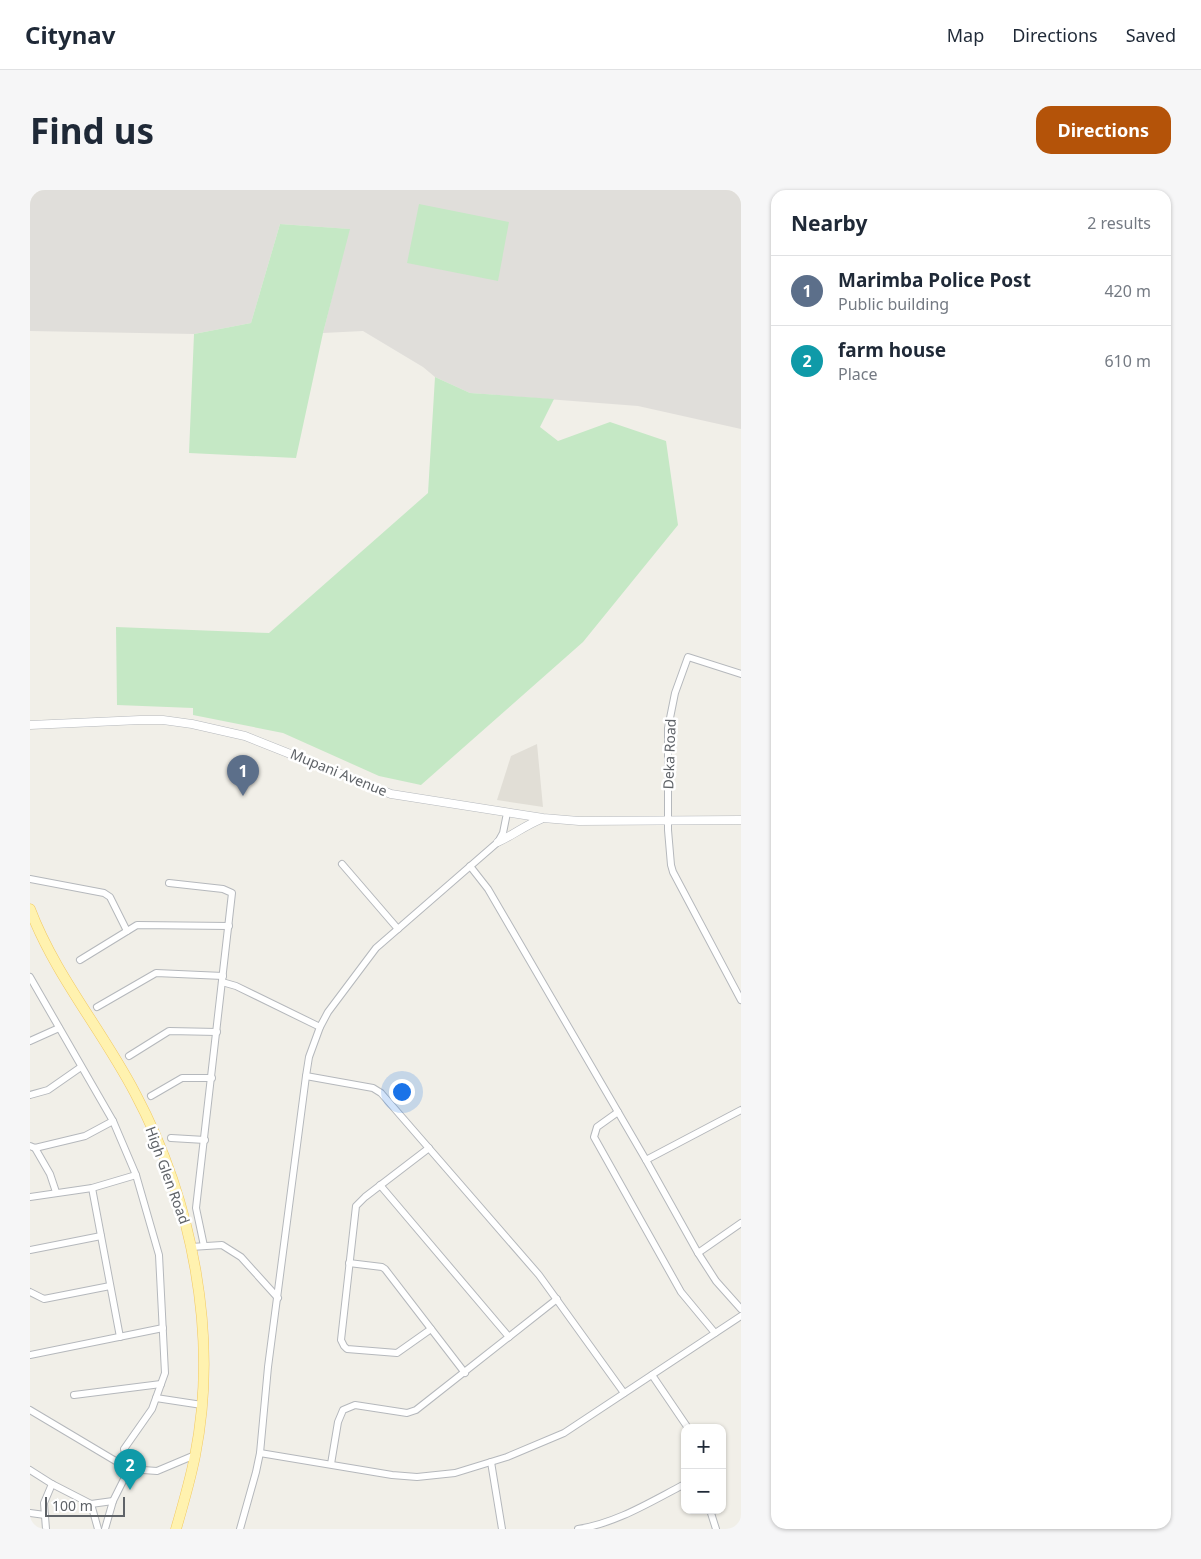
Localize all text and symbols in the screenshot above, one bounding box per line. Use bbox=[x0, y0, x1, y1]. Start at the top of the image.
text: Citynav bbox=[25, 18, 115, 51]
text: Map bbox=[947, 23, 984, 47]
text: Directions bbox=[1012, 23, 1098, 47]
text: Saved bbox=[1126, 23, 1176, 47]
button: Directions bbox=[1036, 106, 1171, 154]
text: Find us bbox=[30, 107, 154, 154]
text: Nearby bbox=[791, 209, 867, 237]
text: 2 results bbox=[1087, 212, 1151, 234]
text: Marimba Police Post bbox=[838, 267, 1031, 293]
text: 1 bbox=[802, 280, 812, 302]
text: 420 m bbox=[1104, 280, 1151, 302]
text: Public building bbox=[838, 293, 949, 315]
text: farm house bbox=[838, 337, 946, 363]
text: 2 bbox=[802, 350, 812, 372]
text: 610 m bbox=[1104, 350, 1151, 372]
text: Place bbox=[838, 363, 878, 385]
street label: Deka Road bbox=[658, 718, 680, 790]
street label: Mupani Avenue bbox=[288, 744, 390, 800]
pin: 1 bbox=[227, 755, 259, 796]
your location bbox=[389, 1079, 415, 1105]
street label: High Glen Road bbox=[142, 1124, 194, 1226]
map controls bbox=[681, 1424, 726, 1514]
button: + bbox=[681, 1424, 726, 1469]
pin: 2 bbox=[114, 1449, 146, 1490]
button: − bbox=[681, 1469, 726, 1514]
scale bar bbox=[45, 1494, 125, 1517]
text: 100 m bbox=[52, 1496, 93, 1515]

